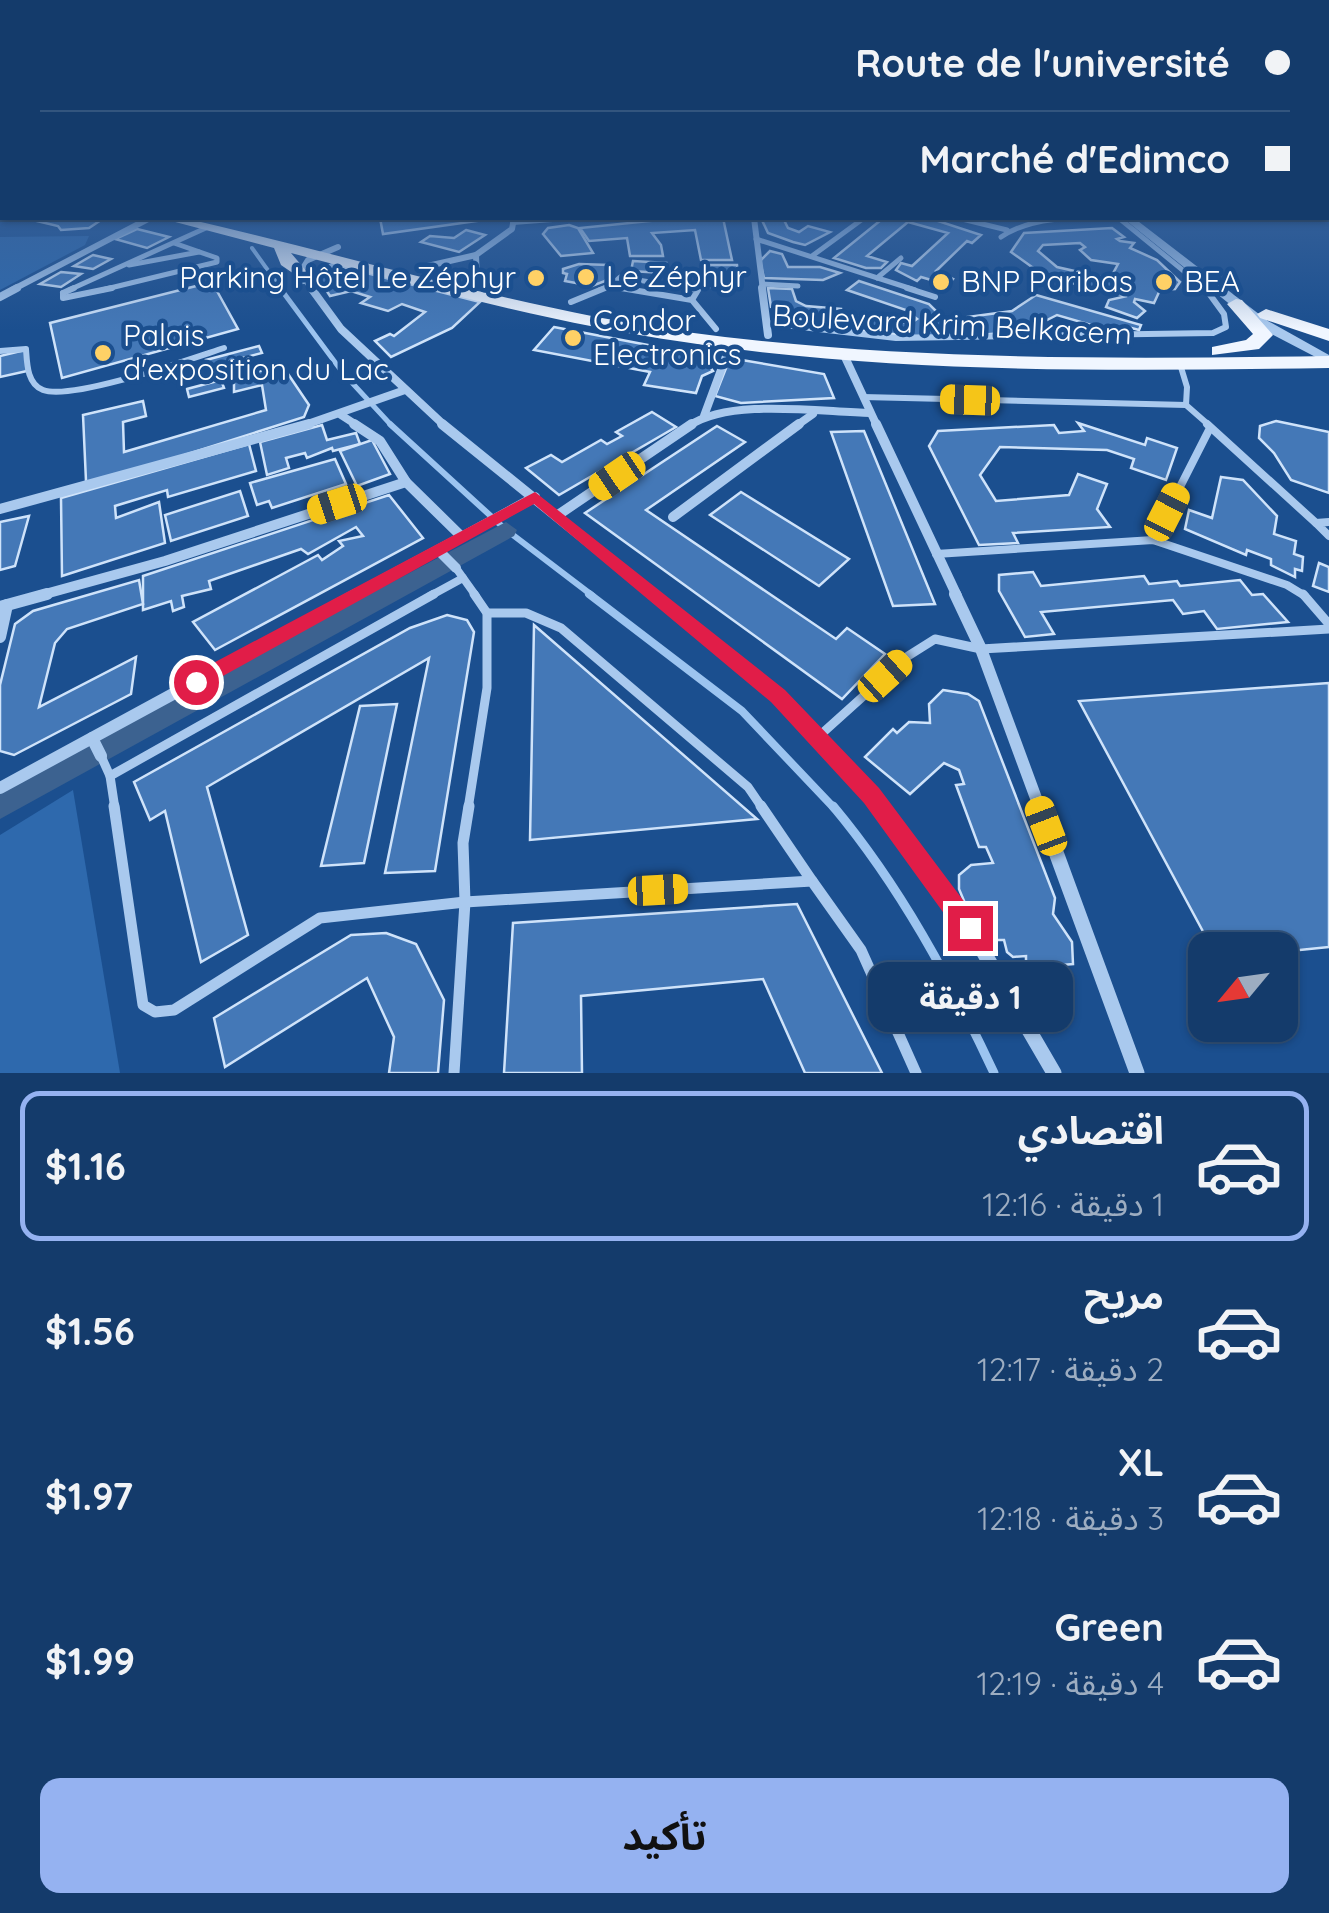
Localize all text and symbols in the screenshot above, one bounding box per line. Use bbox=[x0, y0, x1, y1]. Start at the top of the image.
text: Route de l'université bbox=[855, 39, 1230, 87]
text: Marché d'Edimco bbox=[919, 135, 1230, 183]
place label: Le Zéphyr bbox=[606, 257, 747, 295]
place label: Parking Hôtel Le Zéphyr bbox=[179, 258, 516, 296]
place label: BNP Paribas bbox=[961, 262, 1133, 300]
place label: BEA bbox=[1184, 262, 1240, 300]
marker: Le Zéphyr bbox=[575, 266, 597, 288]
marker: Parking Hôtel Le Zéphyr bbox=[525, 267, 547, 289]
marker: BNP Paribas bbox=[930, 271, 952, 293]
marker: BEA bbox=[1153, 271, 1175, 293]
street label: Boulevard Krim Belkacem bbox=[771, 296, 1133, 352]
place label: Condor Electronics bbox=[593, 301, 742, 373]
place label: Palais d'exposition du Lac bbox=[123, 316, 389, 388]
marker: Condor Electronics bbox=[562, 327, 584, 349]
marker: Palais d'exposition du Lac bbox=[92, 342, 114, 364]
car bbox=[939, 384, 1001, 416]
car bbox=[584, 447, 650, 505]
car bbox=[1140, 478, 1194, 546]
car bbox=[304, 480, 370, 528]
car bbox=[853, 645, 917, 707]
route start bbox=[174, 660, 219, 705]
car bbox=[1021, 793, 1071, 859]
car bbox=[627, 873, 689, 907]
route end bbox=[948, 906, 993, 951]
north arrow bbox=[1188, 932, 1298, 1042]
map controls bbox=[1188, 932, 1298, 1042]
callout: 1 دقيقة bbox=[868, 963, 1072, 1033]
text: 1 دقيقة bbox=[920, 977, 1021, 1017]
text: اقتصادي bbox=[1018, 1106, 1164, 1154]
icon: car bbox=[1194, 1121, 1284, 1211]
text: $1.16 bbox=[45, 1142, 126, 1190]
text: 1 دقيقة · 12:16 bbox=[982, 1184, 1164, 1224]
text: مريح bbox=[1084, 1271, 1164, 1319]
icon: car bbox=[1194, 1286, 1284, 1376]
text: $1.56 bbox=[45, 1307, 135, 1355]
text: 2 دقيقة · 12:17 bbox=[977, 1349, 1164, 1389]
text: XL bbox=[1118, 1438, 1164, 1486]
icon: car bbox=[1194, 1451, 1284, 1541]
text: $1.97 bbox=[45, 1472, 133, 1520]
text: 3 دقيقة · 12:18 bbox=[977, 1498, 1164, 1538]
text: Green bbox=[1054, 1603, 1164, 1651]
icon: car bbox=[1194, 1616, 1284, 1706]
text: $1.99 bbox=[45, 1637, 135, 1685]
text: 4 دقيقة · 12:19 bbox=[977, 1663, 1164, 1703]
button: تأكيد bbox=[40, 1778, 1289, 1893]

